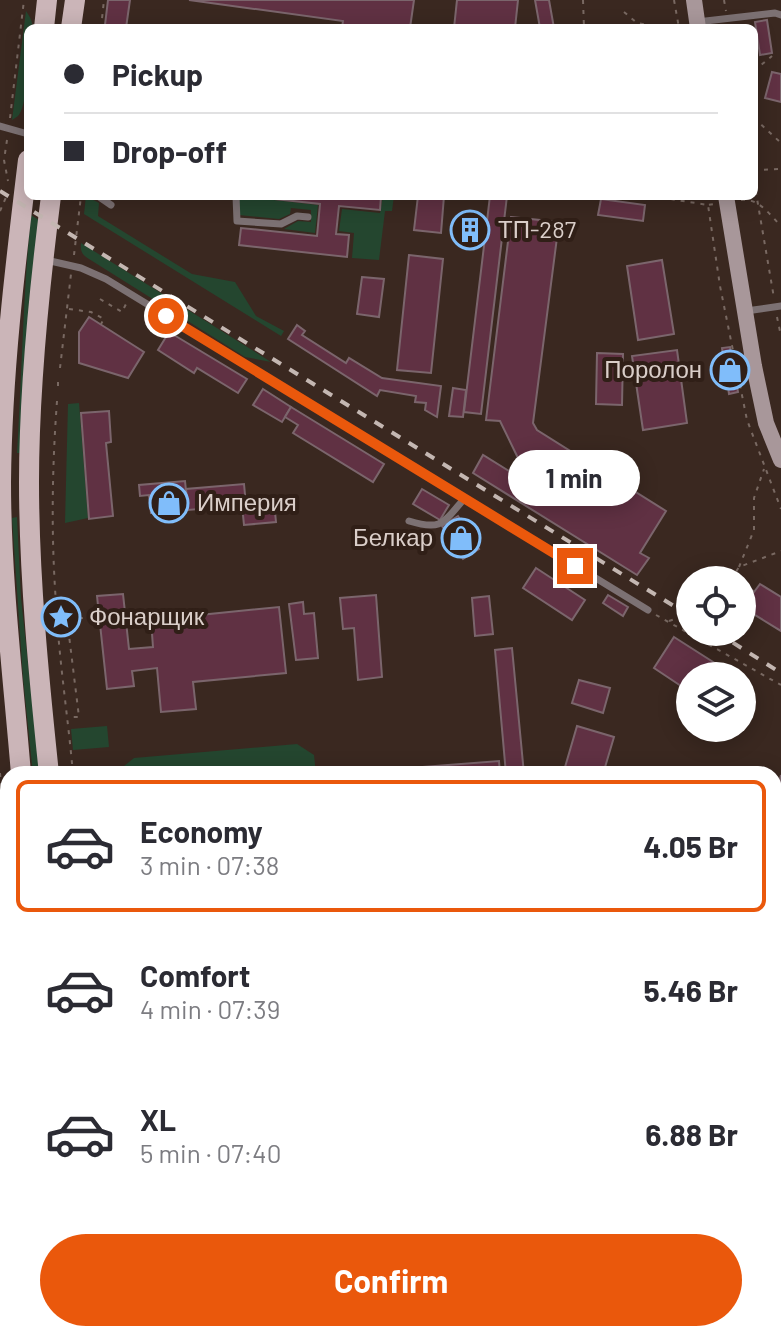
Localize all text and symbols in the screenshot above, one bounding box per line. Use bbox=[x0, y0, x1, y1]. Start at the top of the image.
text: Pickup bbox=[112, 56, 203, 92]
text: Drop-off bbox=[112, 133, 227, 169]
building icon: ТП-287 bbox=[449, 209, 491, 251]
place label: ТП-287 bbox=[498, 214, 576, 243]
route start bbox=[148, 298, 184, 334]
shop icon: Поролон bbox=[709, 349, 751, 391]
place label: Поролон bbox=[604, 354, 702, 383]
callout: 1 min bbox=[509, 450, 641, 506]
text: 1 min bbox=[546, 462, 602, 493]
shop icon: Империя bbox=[148, 482, 190, 524]
place label: Империя bbox=[197, 487, 297, 516]
shop icon: Белкар bbox=[440, 517, 482, 559]
place label: Белкар bbox=[353, 522, 433, 551]
route end bbox=[557, 548, 593, 584]
map controls bbox=[676, 566, 756, 742]
button: locate bbox=[676, 566, 756, 646]
place icon: Фонарщик bbox=[40, 596, 82, 638]
place label: Фонарщик bbox=[89, 601, 205, 630]
button: layers bbox=[676, 662, 756, 742]
icon: car bbox=[44, 810, 116, 882]
text: Economy bbox=[140, 813, 263, 849]
text: 4.05 Br bbox=[643, 828, 738, 864]
text: 3 min · 07:38 bbox=[140, 849, 279, 880]
icon: car bbox=[44, 954, 116, 1026]
text: Comfort bbox=[140, 957, 250, 993]
text: 5.46 Br bbox=[643, 972, 738, 1008]
text: 4 min · 07:39 bbox=[140, 993, 280, 1024]
icon: car bbox=[44, 1098, 116, 1170]
text: XL bbox=[140, 1101, 176, 1137]
text: 6.88 Br bbox=[645, 1116, 738, 1152]
text: 5 min · 07:40 bbox=[140, 1137, 281, 1168]
button: Confirm bbox=[40, 1234, 742, 1326]

